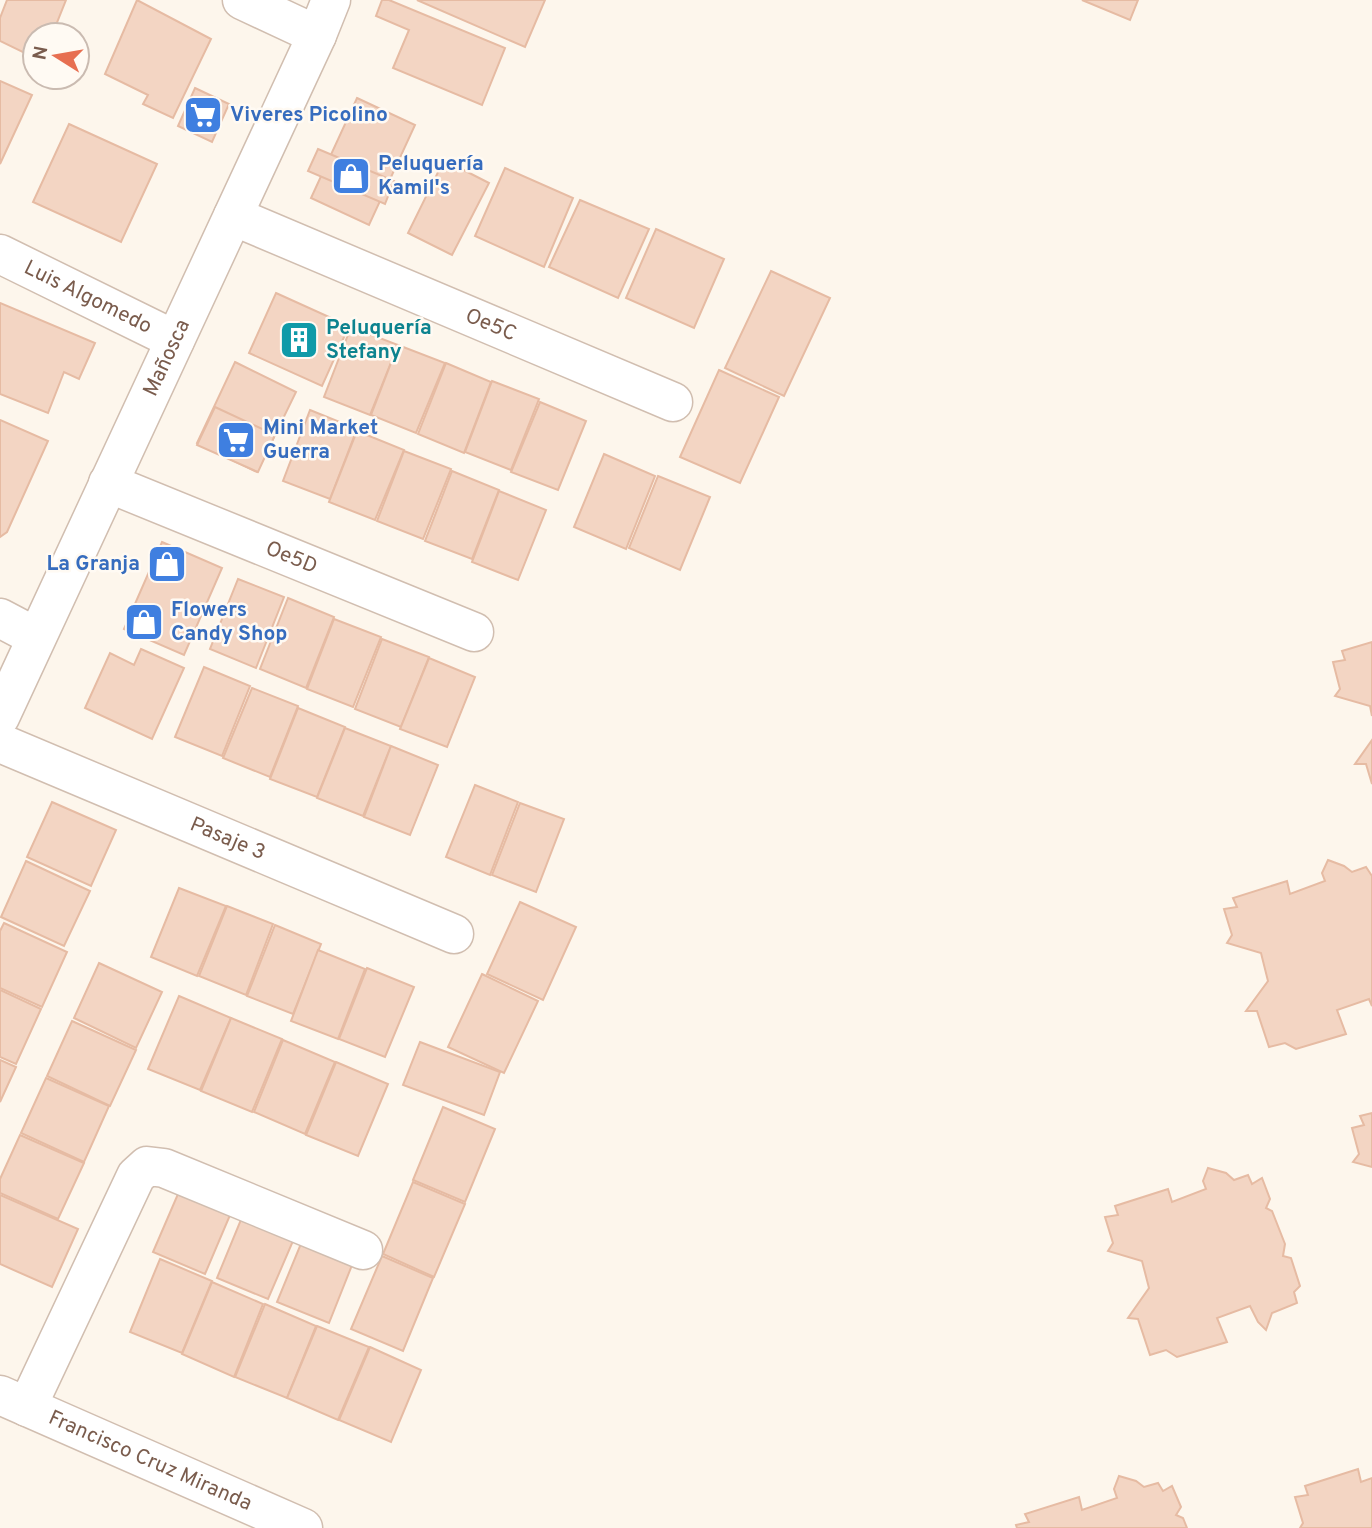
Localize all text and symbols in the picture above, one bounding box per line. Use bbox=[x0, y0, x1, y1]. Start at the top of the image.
north arrow bbox=[21, 21, 91, 91]
text: N bbox=[28, 44, 54, 62]
supermarket icon: Viveres Picolino bbox=[182, 94, 224, 136]
place label: Viveres Picolino bbox=[230, 102, 388, 129]
place label: Peluquería Kamil's bbox=[378, 151, 484, 202]
shop icon: Peluquería Kamil's bbox=[330, 155, 372, 197]
street label: Luis Algomedo bbox=[19, 254, 156, 340]
street label: Oe5C bbox=[461, 302, 521, 348]
street label: Mañosca bbox=[137, 315, 196, 401]
place label: Peluquería Stefany bbox=[326, 315, 432, 366]
building icon: Peluquería Stefany bbox=[278, 319, 320, 361]
place label: Mini Market Guerra bbox=[263, 415, 378, 466]
supermarket icon: Mini Market Guerra bbox=[215, 419, 257, 461]
street label: Oe5D bbox=[261, 535, 321, 580]
shop icon: La Granja bbox=[146, 543, 188, 585]
place label: La Granja bbox=[46, 551, 140, 578]
place label: Flowers Candy Shop bbox=[171, 597, 287, 648]
shop icon: Flowers Candy Shop bbox=[123, 601, 165, 643]
street label: Pasaje 3 bbox=[186, 811, 270, 867]
street label: Francisco Cruz Miranda bbox=[44, 1404, 256, 1517]

